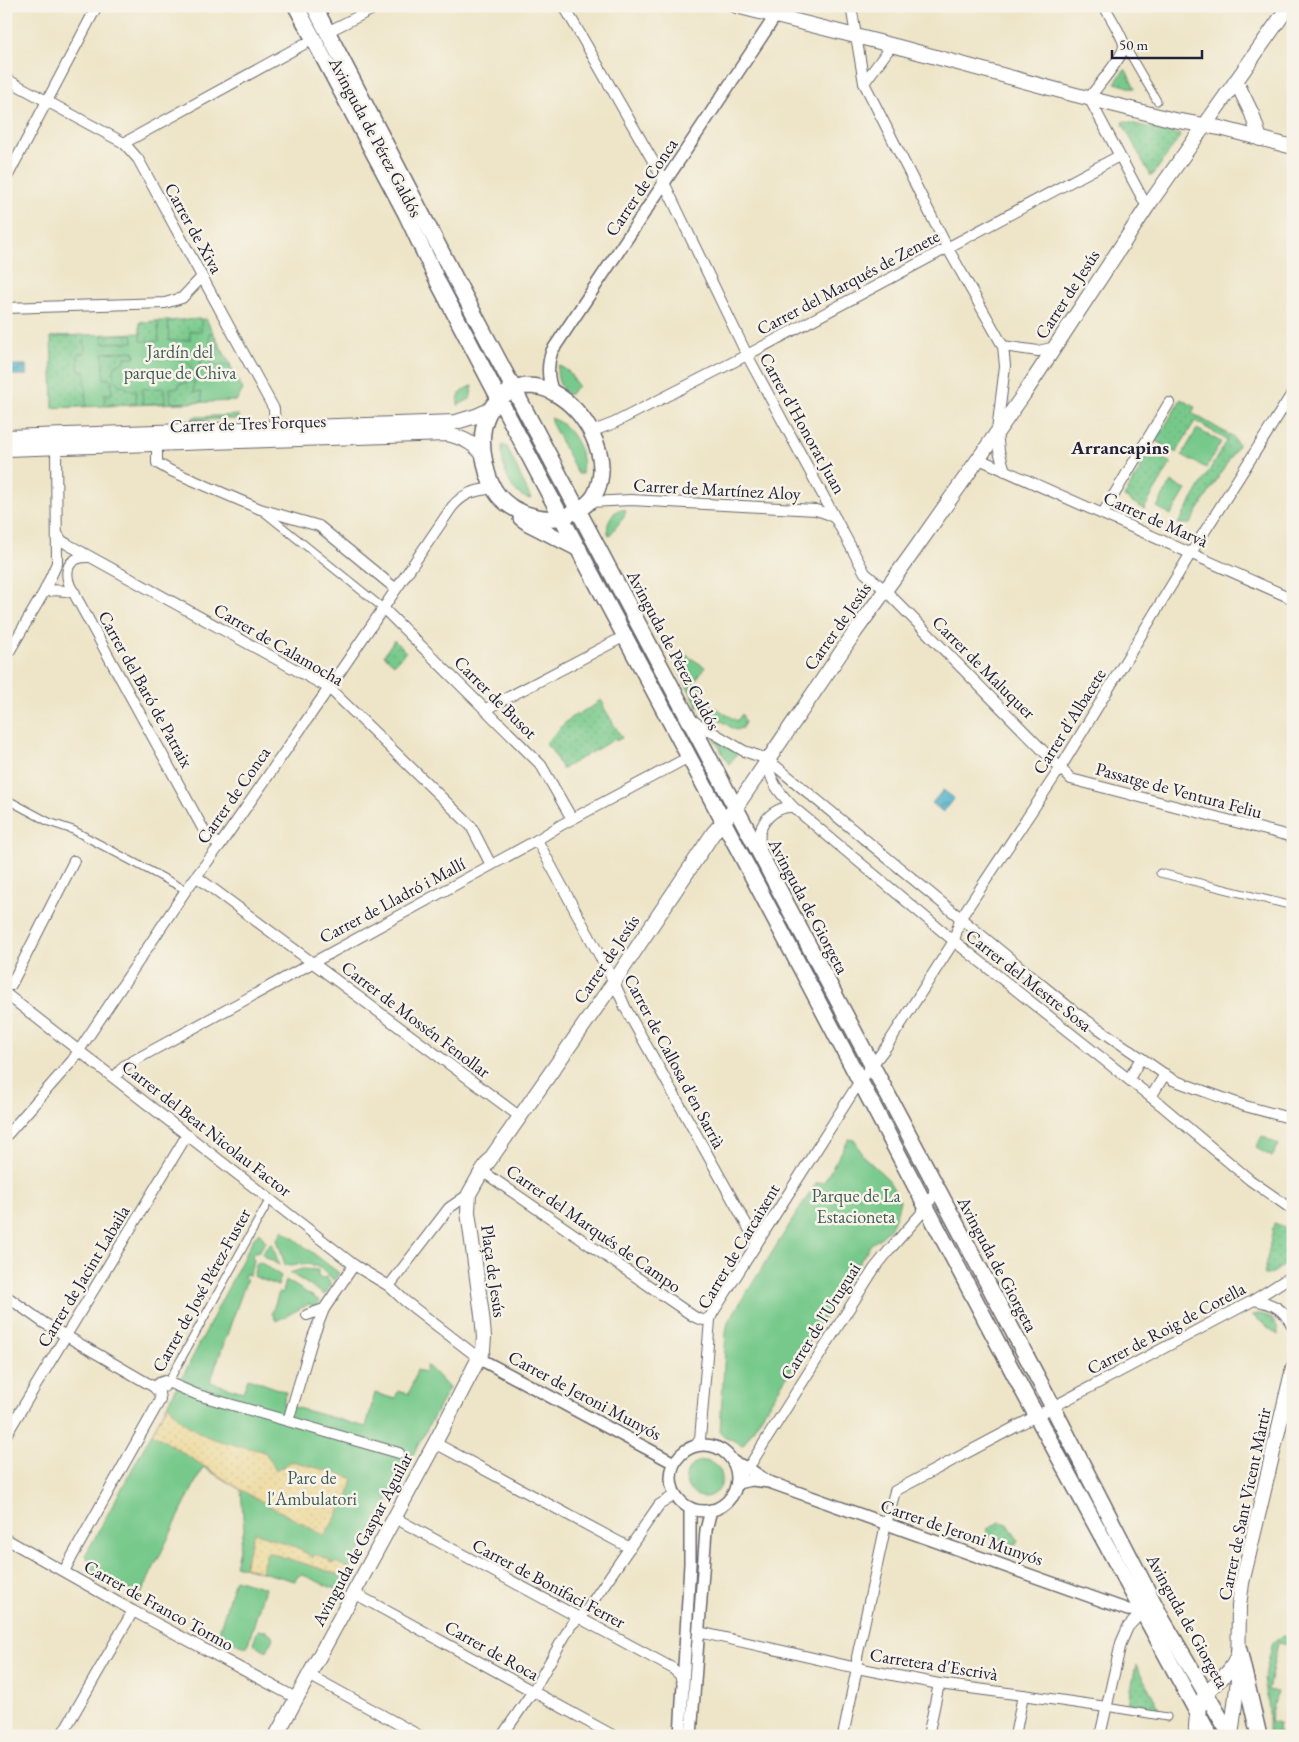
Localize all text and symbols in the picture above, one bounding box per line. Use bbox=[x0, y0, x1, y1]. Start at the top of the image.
scale bar bbox=[1112, 28, 1202, 60]
text: 50 m bbox=[1119, 35, 1148, 54]
street label: Avinguda de Pérez Galdós bbox=[324, 52, 428, 221]
street label: Carrer de Conca bbox=[600, 133, 683, 241]
street label: Carrer de Xiva bbox=[160, 179, 229, 278]
street label: Carrer del Marqués de Zenete bbox=[753, 224, 943, 340]
street label: Carrer de Jesús bbox=[1029, 245, 1105, 343]
park label: Jardín del parque de Chiva bbox=[124, 340, 237, 384]
street label: Carrer d'Honorat Juan bbox=[755, 348, 852, 498]
street label: Carrer de Tres Forques bbox=[169, 409, 327, 437]
district label: Arrancapins bbox=[1070, 435, 1169, 460]
street label: Carrer de Martínez Aloy bbox=[633, 473, 801, 505]
street label: Carrer de Marvà bbox=[1100, 486, 1213, 553]
street label: Avinguda de Pérez Galdós bbox=[622, 565, 726, 734]
street label: Carrer de Jesús bbox=[798, 577, 876, 675]
street label: Carrer de Calamocha bbox=[210, 597, 349, 691]
street label: Carrer del Baró de Patraix bbox=[93, 607, 199, 772]
street label: Carrer de Maluquer bbox=[927, 610, 1041, 724]
street label: Carrer de Busot bbox=[449, 650, 543, 744]
street label: Carrer d'Albacete bbox=[1027, 664, 1111, 778]
street label: Carrer de Conca bbox=[191, 741, 276, 848]
street label: Passatge de Ventura Feliu bbox=[1093, 757, 1265, 823]
street label: Avinguda de Giorgeta bbox=[763, 833, 855, 978]
street label: Carrer de Lladró i Mallí bbox=[315, 852, 469, 948]
street label: Carrer de Jesús bbox=[568, 910, 644, 1008]
street label: Carrer del Mestre Sosa bbox=[961, 924, 1097, 1037]
street label: Carrer de Mossén Fenollar bbox=[337, 955, 495, 1083]
street label: Carrer de Callosa d'en Sarrià bbox=[619, 970, 731, 1153]
street label: Carrer del Beat Nicolau Factor bbox=[117, 1055, 297, 1201]
street label: Carrer del Marqués de Campo bbox=[502, 1159, 686, 1297]
street label: Carrer de Carcaixent bbox=[691, 1179, 785, 1313]
park label: Parque de La Estacioneta bbox=[811, 1184, 901, 1228]
street label: Avinguda de Giorgeta bbox=[952, 1191, 1044, 1336]
street label: Carrer de Jacint Labaila bbox=[31, 1200, 135, 1351]
street label: Carrer de José Pérez-Fuster bbox=[146, 1204, 256, 1376]
street label: Plaça de Jesús bbox=[476, 1223, 512, 1319]
street label: Carrer de l'Uruguai bbox=[775, 1258, 866, 1384]
street label: Carrer de Roig de Corella bbox=[1083, 1276, 1250, 1380]
street label: Carrer de Jeroni Munyós bbox=[504, 1345, 666, 1445]
street label: Carrer de Sant Vicent Màrtir bbox=[1212, 1405, 1276, 1603]
street label: Avinguda de Gaspar Aguilar bbox=[306, 1448, 418, 1631]
park label: Parc de l'Ambulatori bbox=[267, 1466, 357, 1510]
street label: Carrer de Jeroni Munyós bbox=[878, 1493, 1047, 1571]
street label: Carrer de Bonifaci Ferrer bbox=[468, 1533, 630, 1633]
street label: Avinguda de Giorgeta bbox=[1141, 1549, 1235, 1693]
street label: Carrer de Franco Tormo bbox=[80, 1554, 238, 1656]
street label: Carrer de Roca bbox=[441, 1615, 544, 1686]
street label: Carretera d'Escrivà bbox=[868, 1643, 1001, 1686]

